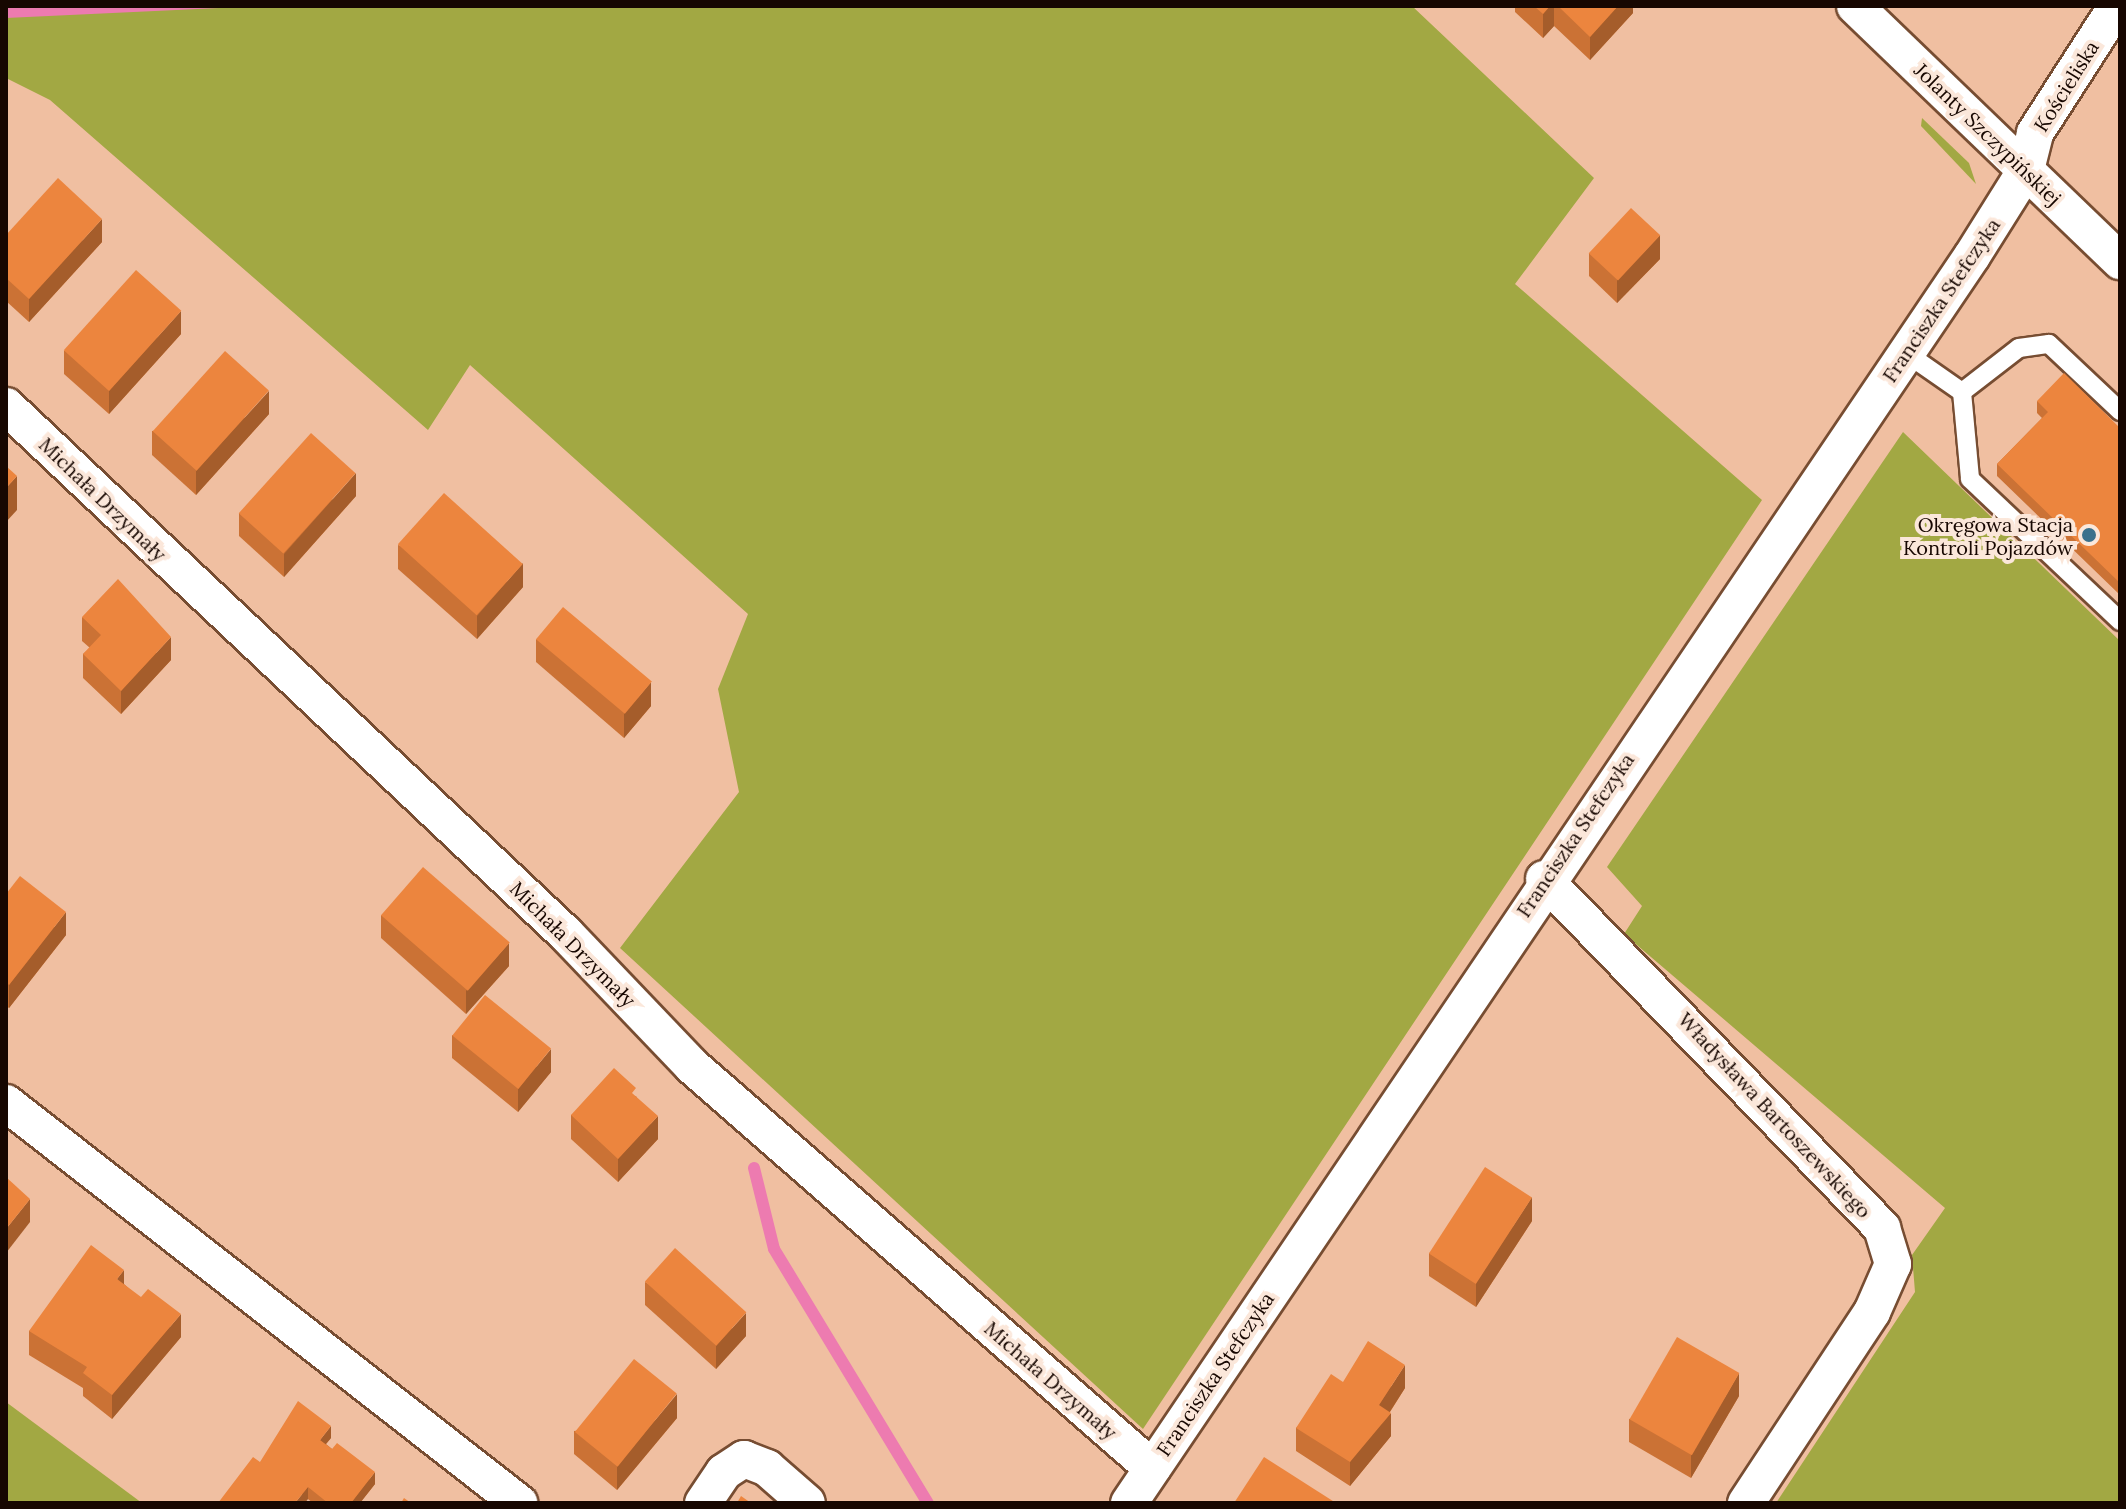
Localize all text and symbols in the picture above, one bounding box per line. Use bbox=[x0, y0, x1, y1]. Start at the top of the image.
street label: Kościeliska bbox=[2029, 36, 2103, 136]
street label: Jolanty Szczypińskiej bbox=[1910, 58, 2066, 210]
street label: Franciszka Stefczyka bbox=[1877, 213, 2005, 387]
street label: Michała Drzymały bbox=[34, 432, 172, 566]
place label: Okręgowa Stacja Kontroli Pojazdów bbox=[1903, 512, 2073, 559]
marker: Okręgowa Stacja Kontroli Pojazdów bbox=[2080, 526, 2098, 544]
street label: Franciszka Stefczyka bbox=[1511, 748, 1639, 922]
street label: Michała Drzymały bbox=[505, 876, 641, 1012]
street label: Władysława Bartoszewskiego bbox=[1673, 1007, 1877, 1223]
street label: Franciszka Stefczyka bbox=[1151, 1287, 1279, 1461]
street label: Michała Drzymały bbox=[980, 1316, 1122, 1444]

